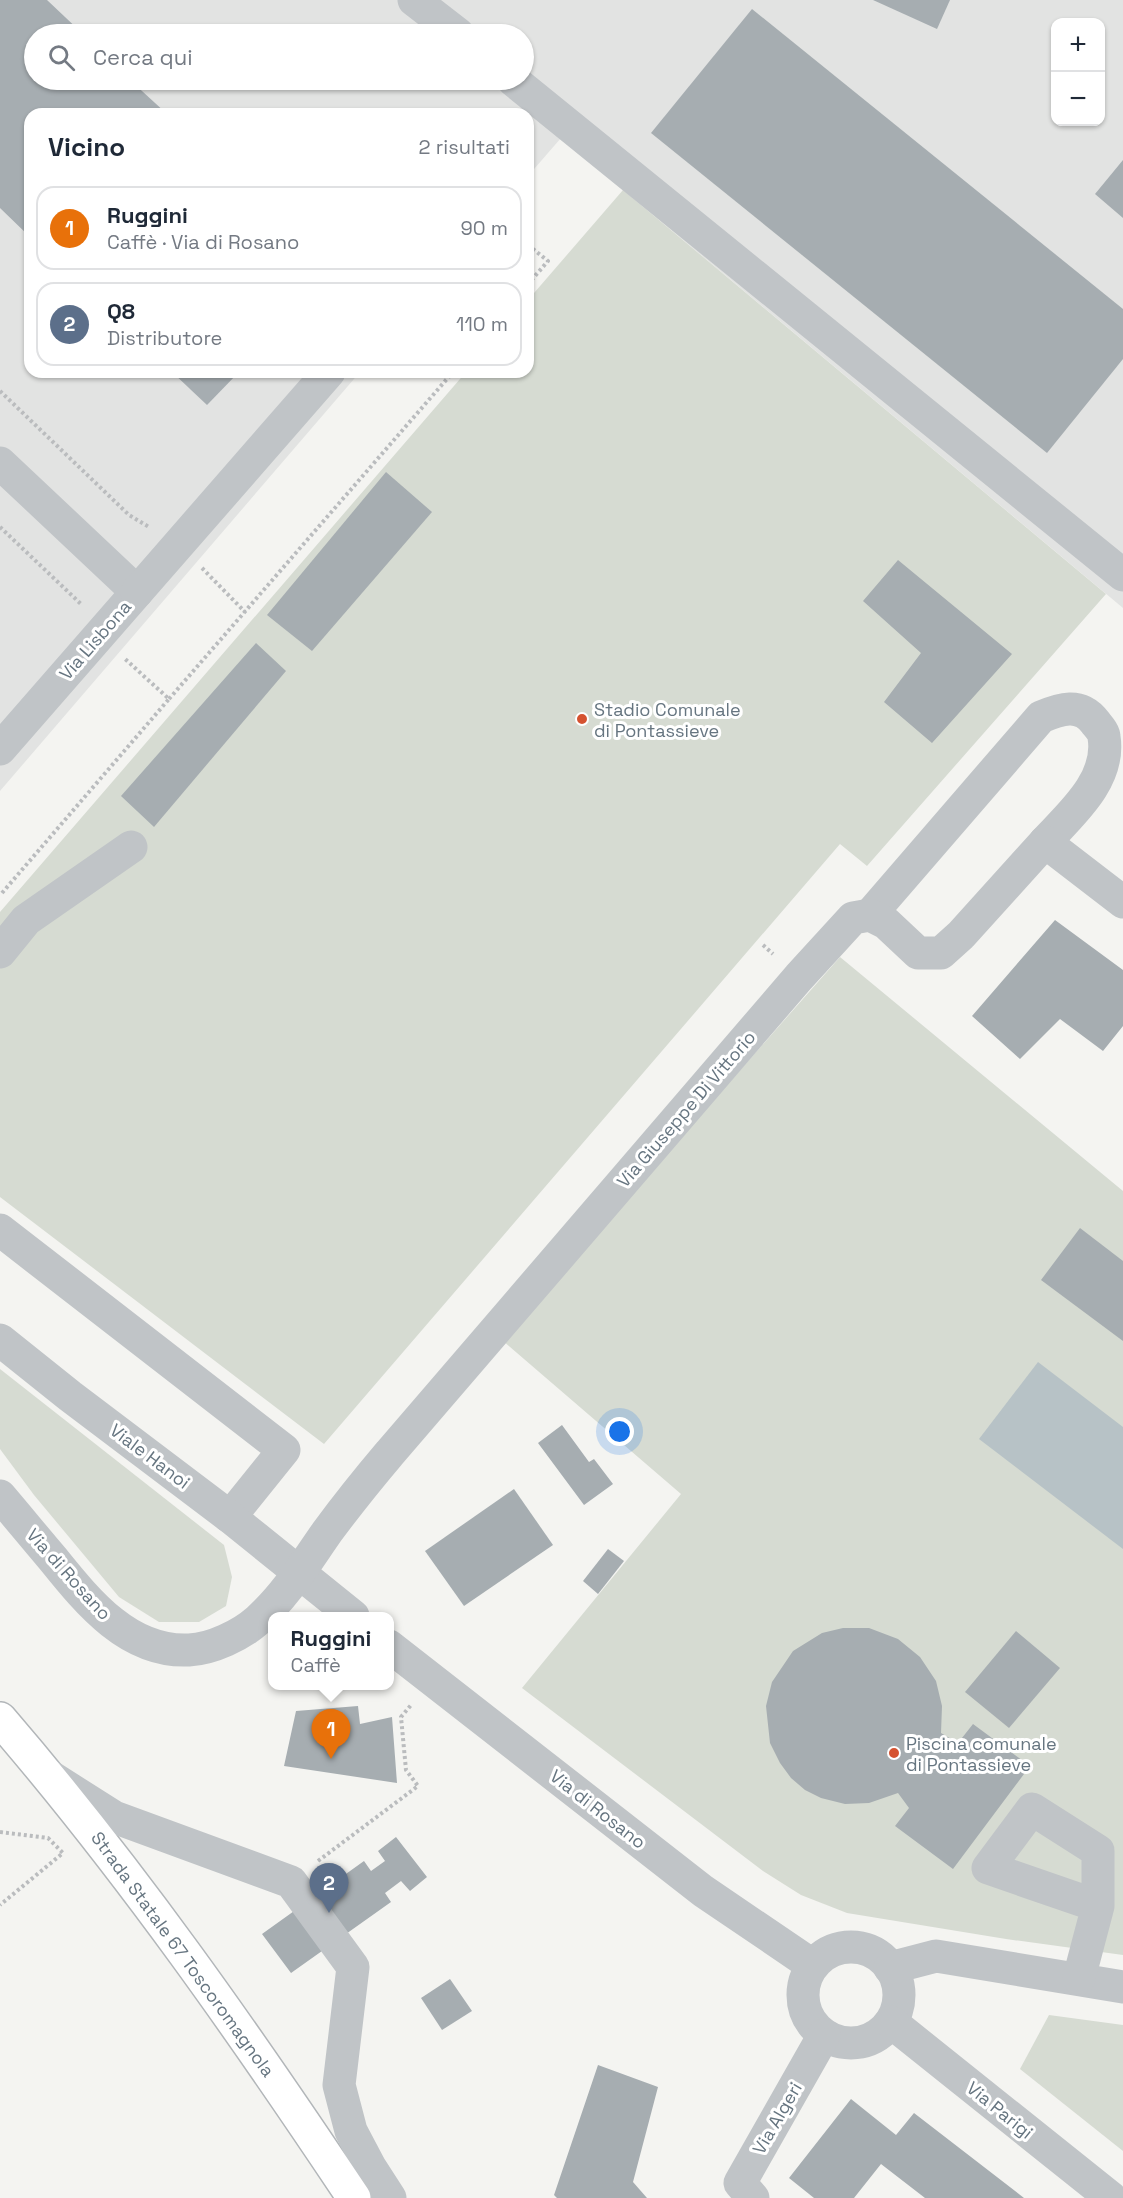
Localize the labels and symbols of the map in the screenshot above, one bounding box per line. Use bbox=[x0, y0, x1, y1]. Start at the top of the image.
street label: Via Lisbona bbox=[54, 595, 136, 685]
place label: Stadio Comunale di Pontassieve bbox=[594, 698, 741, 742]
marker: Stadio Comunale di Pontassieve bbox=[575, 712, 589, 726]
street label: Via Giuseppe Di Vittorio bbox=[612, 1026, 760, 1192]
your location bbox=[605, 1417, 634, 1446]
street label: Viale Hanoi bbox=[105, 1418, 195, 1494]
street label: Via di Rosano bbox=[22, 1523, 116, 1625]
pin: 1 bbox=[312, 1710, 350, 1759]
place label: Piscina comunale di Pontassieve bbox=[906, 1732, 1057, 1776]
marker: Piscina comunale di Pontassieve bbox=[887, 1746, 901, 1760]
street label: Via di Rosano bbox=[545, 1764, 651, 1854]
street label: Strada Statale 67 Toscoromagnola bbox=[86, 1827, 280, 2081]
pin: 2 bbox=[310, 1864, 348, 1913]
street label: Via Parigi bbox=[962, 2076, 1038, 2144]
street label: Via Algeri bbox=[747, 2078, 807, 2158]

